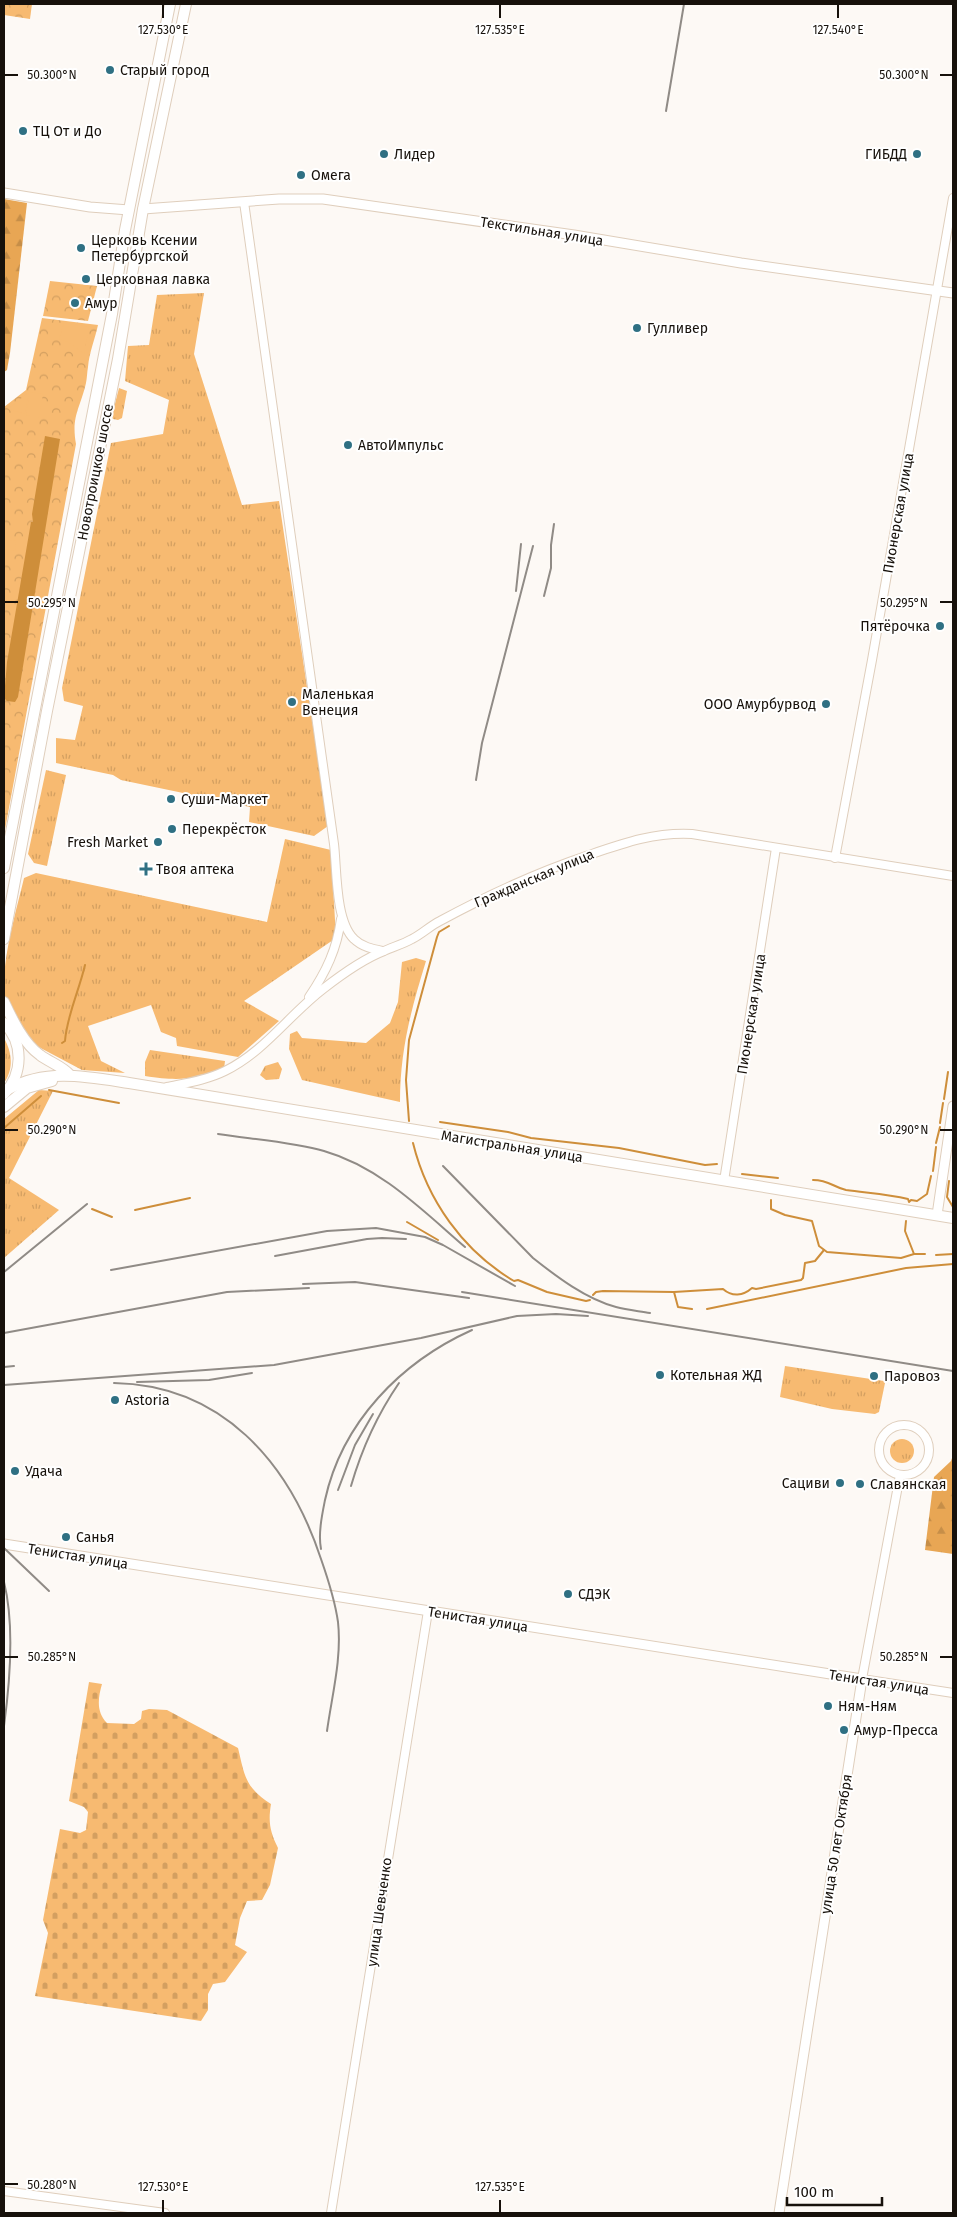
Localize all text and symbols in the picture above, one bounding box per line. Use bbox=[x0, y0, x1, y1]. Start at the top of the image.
text: 127.530°E bbox=[138, 23, 188, 37]
text: 127.535°E bbox=[475, 23, 525, 37]
text: 127.540°E bbox=[812, 23, 864, 37]
place label: Старый город bbox=[120, 62, 209, 79]
marker: Старый город bbox=[104, 64, 116, 76]
text: 50.300°N bbox=[27, 68, 77, 82]
text: 50.300°N bbox=[879, 68, 929, 82]
place label: ТЦ От и До bbox=[33, 123, 102, 140]
marker: ТЦ От и До bbox=[17, 125, 29, 137]
place label: Лидер bbox=[394, 146, 435, 163]
place label: ГИБДД bbox=[865, 146, 907, 163]
marker: Лидер bbox=[378, 148, 390, 160]
marker: ГИБДД bbox=[911, 148, 923, 160]
place label: Омега bbox=[311, 167, 351, 184]
marker: Омега bbox=[295, 169, 307, 181]
street label: Текстильная улица bbox=[479, 213, 605, 250]
place label: Церковь Ксении Петербургской bbox=[91, 232, 198, 265]
marker: Церковь Ксении Петербургской bbox=[75, 242, 87, 254]
place label: Церковная лавка bbox=[96, 271, 210, 288]
marker: Церковная лавка bbox=[80, 273, 92, 285]
place label: Амур bbox=[85, 295, 118, 312]
marker: Амур bbox=[69, 297, 81, 309]
place label: Гулливер bbox=[647, 320, 708, 337]
marker: Гулливер bbox=[631, 322, 643, 334]
street label: Новотроицкое шоссе bbox=[74, 402, 117, 542]
place label: АвтоИмпульс bbox=[358, 437, 444, 454]
marker: АвтоИмпульс bbox=[342, 439, 354, 451]
street label: Пионерская улица bbox=[880, 451, 917, 575]
text: 50.295°N bbox=[28, 596, 76, 610]
text: 50.295°N bbox=[880, 596, 928, 610]
place label: Пятёрочка bbox=[860, 618, 930, 635]
marker: Пятёрочка bbox=[934, 620, 946, 632]
place label: Маленькая Венеция bbox=[302, 686, 374, 719]
marker: Маленькая Венеция bbox=[286, 696, 298, 708]
place label: ООО Амурбурвод bbox=[704, 696, 816, 713]
marker: ООО Амурбурвод bbox=[820, 698, 832, 710]
place label: Суши-Маркет bbox=[181, 791, 268, 808]
marker: Суши-Маркет bbox=[165, 793, 177, 805]
place label: Перекрёсток bbox=[182, 821, 267, 838]
marker: Перекрёсток bbox=[166, 823, 178, 835]
place label: Fresh Market bbox=[67, 834, 149, 851]
marker: Fresh Market bbox=[152, 836, 164, 848]
street label: Гражданская улица bbox=[472, 846, 597, 911]
place label: Твоя аптека bbox=[156, 861, 234, 878]
marker: Твоя аптека bbox=[140, 863, 152, 875]
street label: Пионерская улица bbox=[734, 952, 769, 1076]
text: 50.290°N bbox=[28, 1123, 76, 1137]
text: 50.290°N bbox=[880, 1123, 928, 1137]
street label: Магистральная улица bbox=[440, 1127, 584, 1166]
place label: Котельная ЖД bbox=[670, 1367, 762, 1384]
place label: Паровоз bbox=[884, 1368, 940, 1385]
marker: Котельная ЖД bbox=[654, 1369, 666, 1381]
marker: Паровоз bbox=[868, 1370, 880, 1382]
place label: Astoria bbox=[125, 1392, 170, 1409]
marker: Astoria bbox=[109, 1394, 121, 1406]
place label: Удача bbox=[25, 1463, 63, 1480]
marker: Удача bbox=[9, 1465, 21, 1477]
place label: Сациви bbox=[782, 1475, 830, 1492]
place label: Славянская bbox=[870, 1476, 946, 1493]
marker: Сациви bbox=[834, 1477, 846, 1489]
marker: Славянская bbox=[854, 1478, 866, 1490]
place label: Санья bbox=[76, 1529, 115, 1546]
marker: Санья bbox=[60, 1531, 72, 1543]
street label: Тенистая улица bbox=[27, 1540, 129, 1573]
place label: СДЭК bbox=[578, 1586, 611, 1603]
marker: СДЭК bbox=[562, 1588, 574, 1600]
street label: Тенистая улица bbox=[427, 1603, 529, 1636]
text: 50.285°N bbox=[28, 1650, 76, 1664]
text: 50.285°N bbox=[880, 1650, 928, 1664]
street label: Тенистая улица bbox=[828, 1666, 930, 1699]
place label: Ням-Ням bbox=[838, 1698, 897, 1715]
marker: Ням-Ням bbox=[822, 1700, 834, 1712]
place label: Амур-Пресса bbox=[854, 1722, 938, 1739]
marker: Амур-Пресса bbox=[838, 1724, 850, 1736]
street label: улица 50 лет Октября bbox=[817, 1773, 856, 1915]
street label: улица Шевченко bbox=[363, 1856, 396, 1968]
scale bar bbox=[787, 2174, 882, 2206]
text: 50.280°N bbox=[27, 2178, 77, 2192]
text: 127.530°E bbox=[138, 2180, 188, 2194]
text: 127.535°E bbox=[475, 2180, 525, 2194]
text: 100 m bbox=[794, 2183, 834, 2201]

